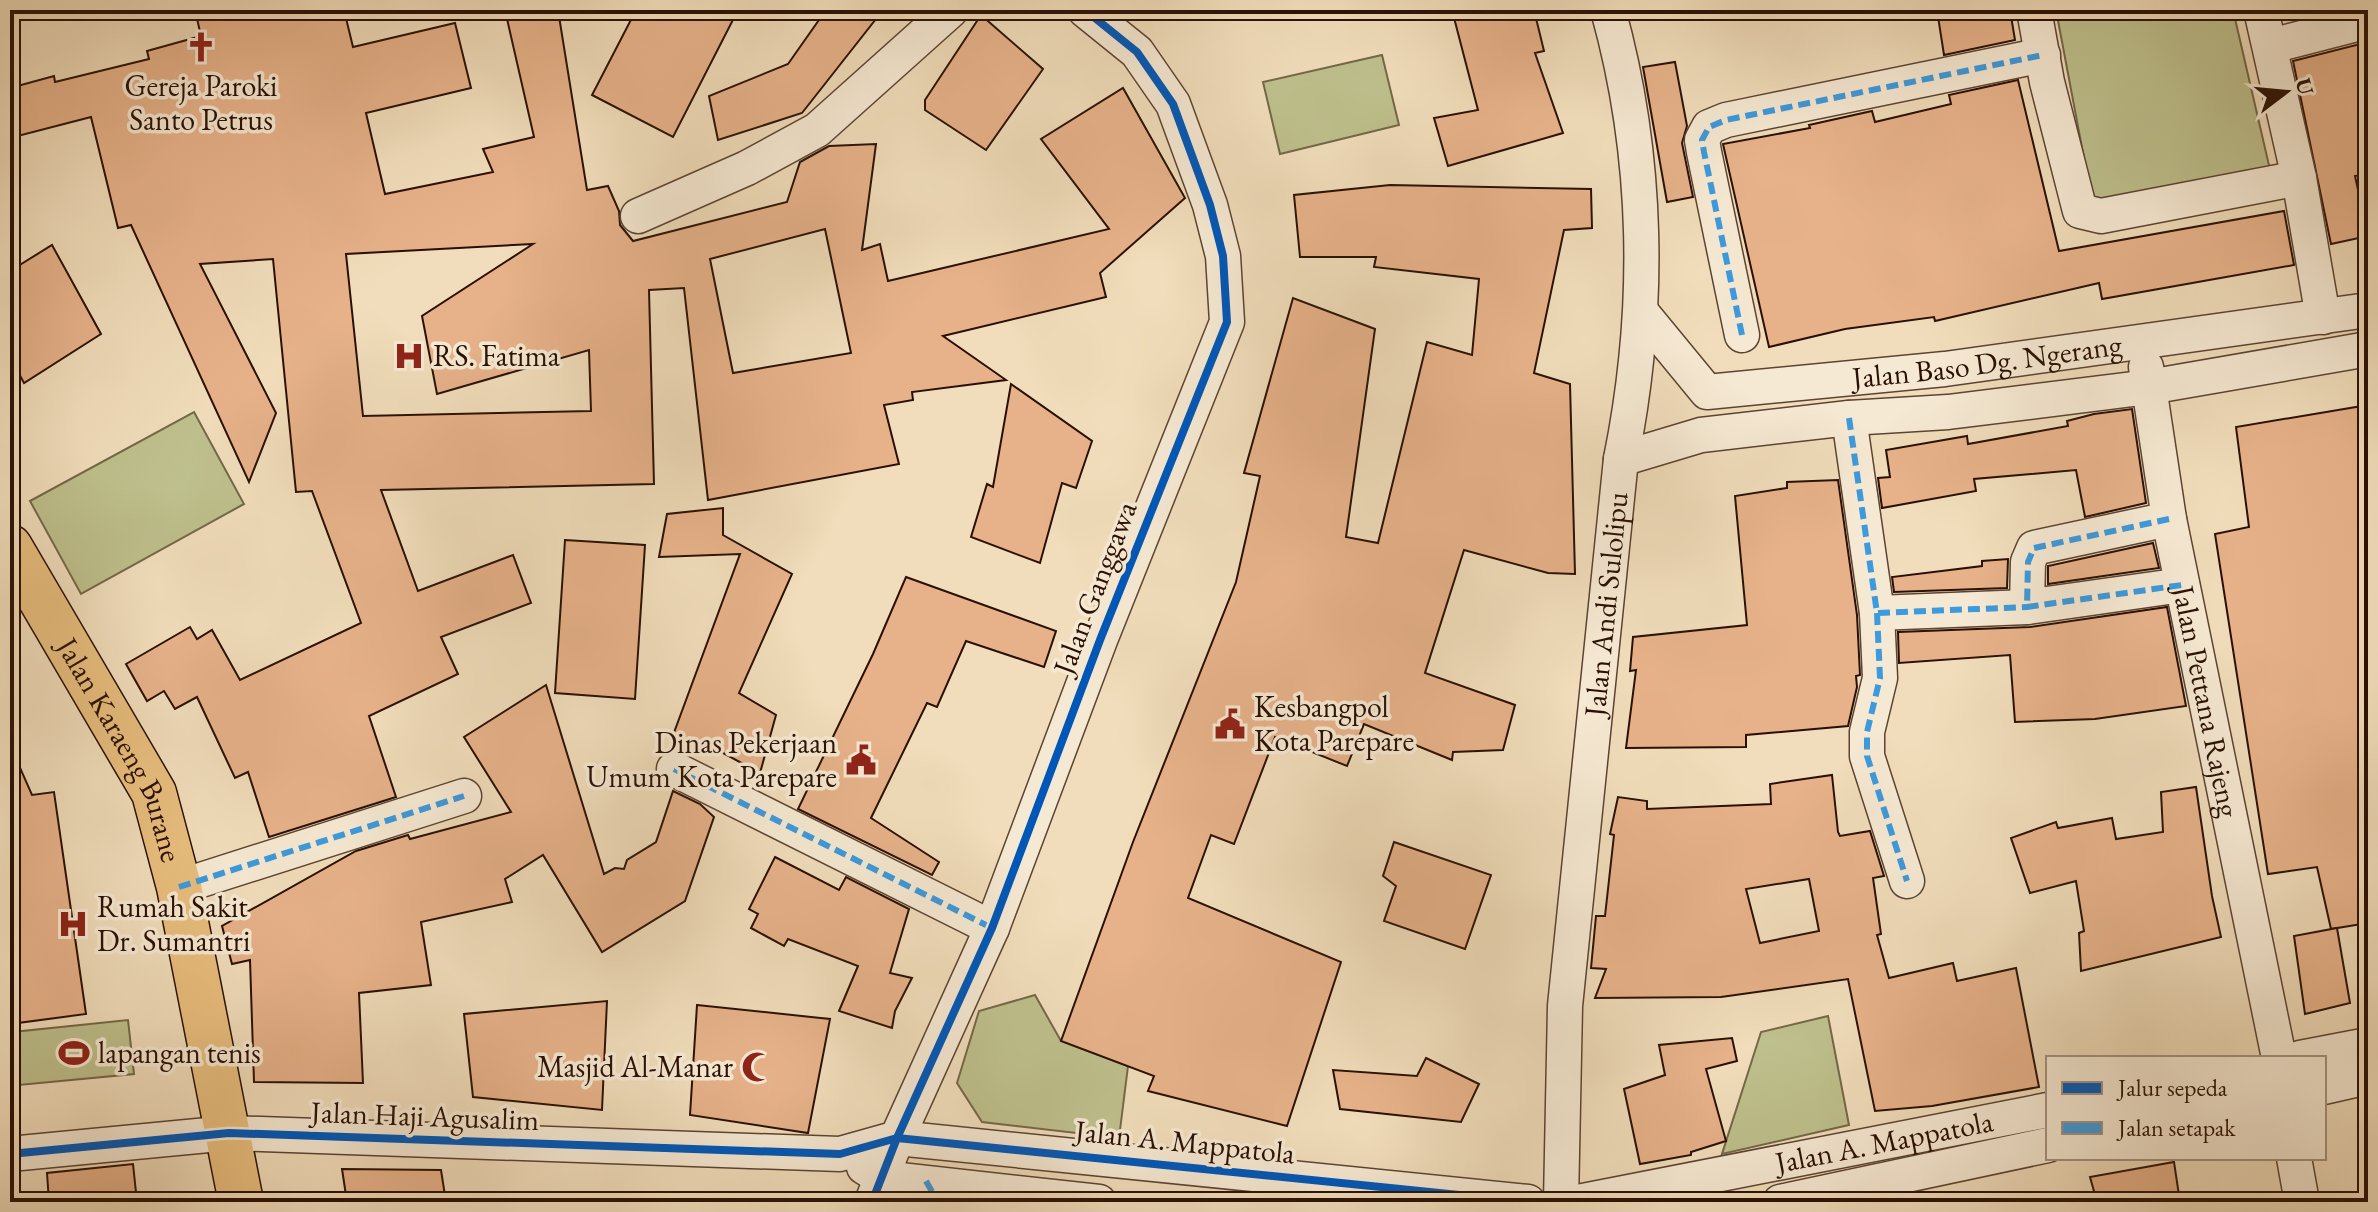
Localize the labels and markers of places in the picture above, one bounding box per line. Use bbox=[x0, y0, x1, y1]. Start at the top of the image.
church icon: Gereja Paroki Santo Petrus bbox=[184, 30, 218, 64]
place label: Gereja Paroki Santo Petrus bbox=[125, 66, 277, 139]
place label: RS. Fatima bbox=[433, 336, 560, 375]
hospital icon: RS. Fatima bbox=[392, 339, 426, 373]
place label: Kesbangpol Kota Parepare bbox=[1254, 687, 1414, 760]
public building icon: Kesbangpol Kota Parepare bbox=[1213, 707, 1247, 741]
place label: Dinas Pekerjaan Umum Kota Parepare bbox=[586, 723, 837, 796]
public building icon: Dinas Pekerjaan Umum Kota Parepare bbox=[844, 743, 878, 777]
place label: Rumah Sakit Dr. Sumantri bbox=[97, 887, 250, 960]
hospital icon: Rumah Sakit Dr. Sumantri bbox=[56, 907, 90, 941]
place label: lapangan tenis bbox=[98, 1033, 261, 1072]
sports icon: lapangan tenis bbox=[57, 1036, 91, 1070]
place label: Masjid Al-Manar bbox=[537, 1047, 733, 1086]
mosque icon: Masjid Al-Manar bbox=[740, 1050, 774, 1084]

